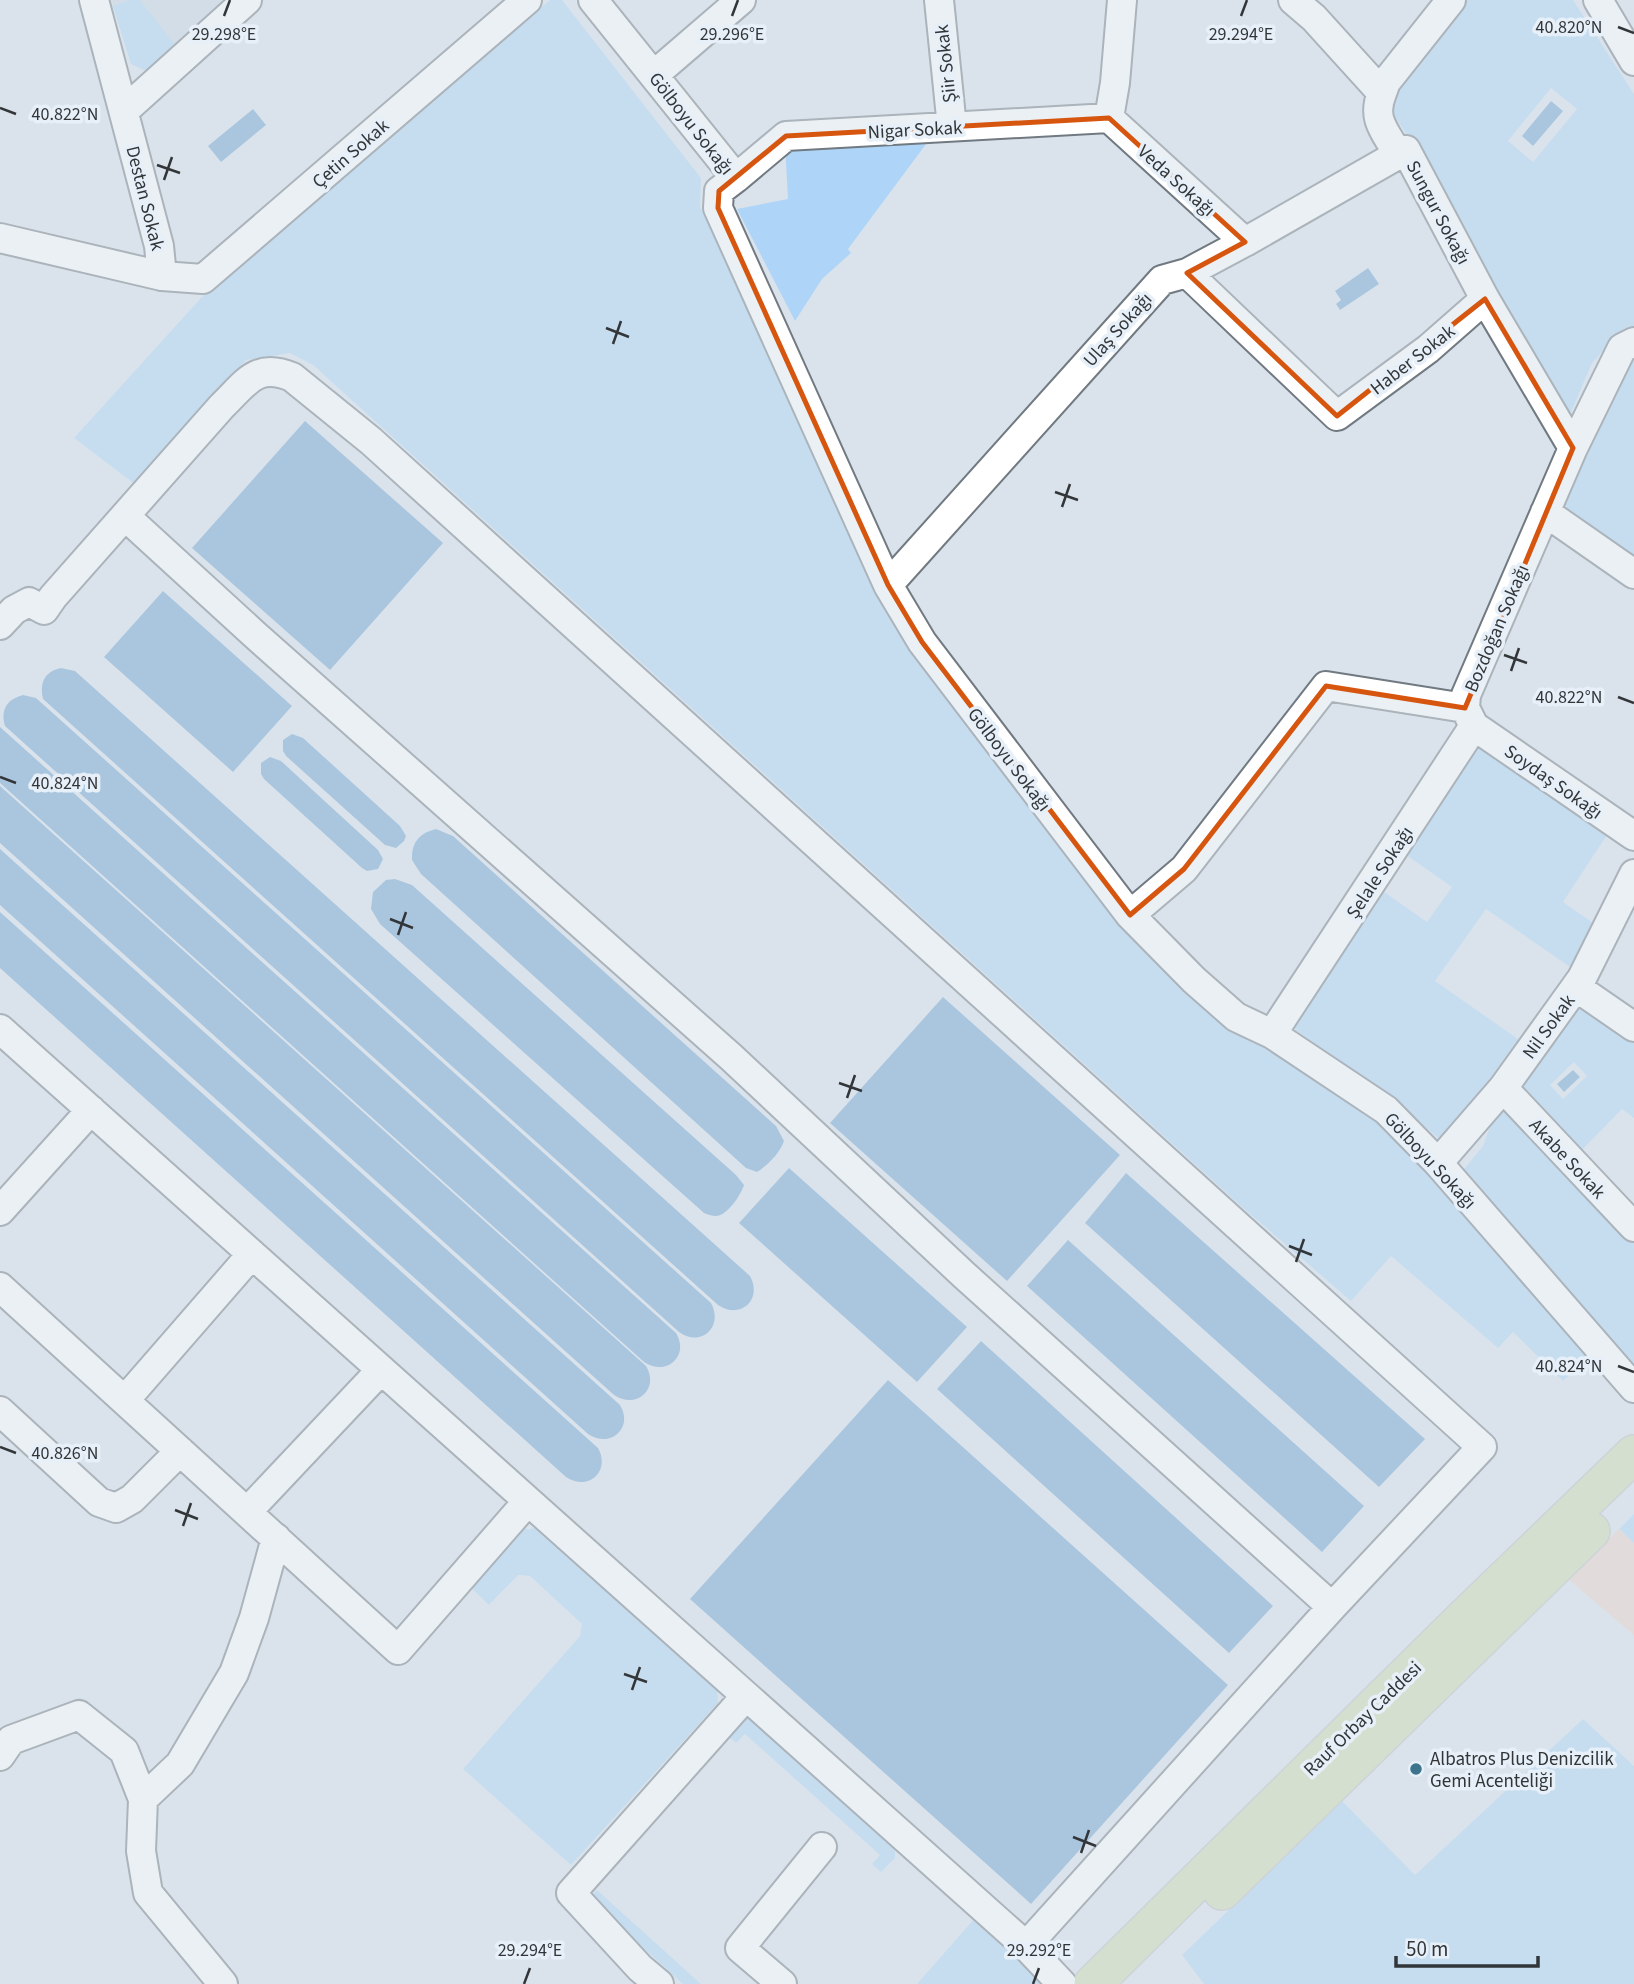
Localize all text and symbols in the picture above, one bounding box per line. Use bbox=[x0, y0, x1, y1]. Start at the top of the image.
text: 40.820°N bbox=[1536, 15, 1602, 40]
text: 29.298°E bbox=[192, 22, 256, 47]
text: 29.296°E bbox=[700, 22, 764, 47]
text: 29.294°E bbox=[1209, 22, 1273, 47]
street label: Şiir Sokak bbox=[929, 23, 964, 104]
street label: Gölboyu Sokağı bbox=[642, 67, 740, 181]
text: 40.822°N bbox=[32, 102, 98, 127]
street label: Çetin Sokak bbox=[307, 113, 396, 195]
street label: Nigar Sokak bbox=[867, 115, 964, 146]
street label: Veda Sokağı bbox=[1131, 139, 1221, 223]
street label: Destan Sokak bbox=[118, 143, 171, 254]
street label: Sungur Sokağı bbox=[1399, 156, 1477, 270]
street label: Ulaş Sokağı bbox=[1077, 287, 1159, 373]
street label: Haber Sokak bbox=[1365, 318, 1461, 402]
street label: Bozdoğan Sokağı bbox=[1458, 560, 1537, 697]
text: 40.822°N bbox=[1536, 685, 1602, 710]
street label: Gölboyu Sokağı bbox=[961, 702, 1057, 818]
street label: Soydaş Sokağı bbox=[1498, 738, 1608, 826]
text: 40.824°N bbox=[32, 771, 98, 796]
street label: Şelale Sokağı bbox=[1340, 821, 1420, 924]
street label: Nil Sokak bbox=[1516, 988, 1582, 1065]
street label: Gölboyu Sokağı bbox=[1378, 1106, 1482, 1216]
street label: Akabe Sokak bbox=[1522, 1113, 1612, 1206]
text: 40.824°N bbox=[1536, 1354, 1602, 1379]
text: 40.826°N bbox=[32, 1441, 98, 1466]
street label: Rauf Orbay Caddesi bbox=[1298, 1655, 1428, 1783]
place label: Albatros Plus Denizcilik Gemi Acenteliği bbox=[1430, 1746, 1614, 1795]
marker: Albatros Plus Denizcilik Gemi Acenteliği bbox=[1408, 1761, 1424, 1777]
scale bar bbox=[1396, 1924, 1538, 1968]
text: 50 m bbox=[1406, 1934, 1448, 1964]
text: 29.294°E bbox=[498, 1938, 562, 1963]
text: 29.292°E bbox=[1007, 1938, 1071, 1963]

